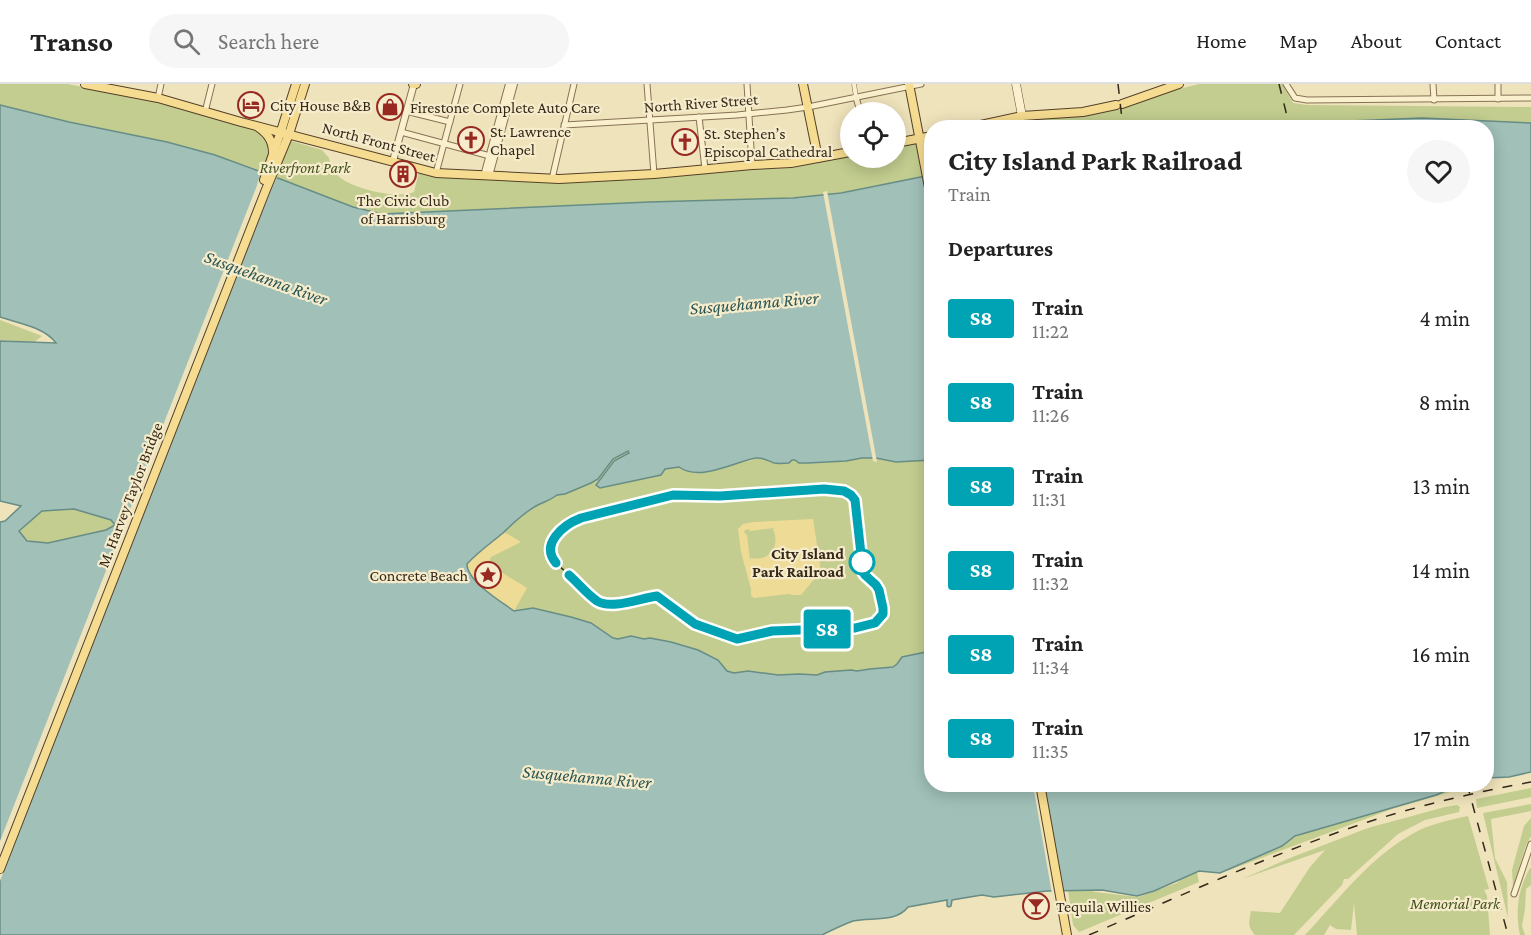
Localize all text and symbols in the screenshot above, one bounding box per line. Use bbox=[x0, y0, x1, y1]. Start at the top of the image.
search box bbox=[149, 14, 569, 68]
icon: search bbox=[170, 25, 203, 58]
text: Transo bbox=[30, 26, 113, 57]
text: Search here bbox=[218, 29, 319, 54]
text: Home bbox=[1196, 29, 1246, 53]
text: Map bbox=[1279, 29, 1318, 53]
text: About bbox=[1351, 29, 1402, 53]
text: Contact bbox=[1435, 29, 1501, 53]
hotel icon: City House B&B bbox=[236, 90, 266, 120]
street label: North River Street bbox=[643, 90, 759, 115]
shop icon: Firestone Complete Auto Care bbox=[375, 92, 405, 122]
place label: City House B&B bbox=[270, 97, 371, 115]
place label: Firestone Complete Auto Care bbox=[410, 99, 600, 117]
map controls bbox=[840, 102, 906, 168]
button: locate bbox=[840, 102, 906, 168]
street label: North Front Street bbox=[321, 119, 438, 165]
place label: St. Lawrence Chapel bbox=[490, 123, 571, 159]
church icon: St. Lawrence Chapel bbox=[456, 125, 486, 155]
place label: St. Stephen’s Episcopal Cathedral bbox=[704, 125, 832, 161]
church icon: St. Stephen’s Episcopal Cathedral bbox=[670, 127, 700, 157]
button: heart bbox=[1407, 140, 1470, 203]
text: City Island Park Railroad bbox=[948, 145, 1242, 176]
park label: Riverfront Park bbox=[259, 159, 352, 177]
building icon: The Civic Club of Harrisburg bbox=[388, 159, 418, 189]
text: Train bbox=[948, 183, 991, 205]
place label: The Civic Club of Harrisburg bbox=[357, 192, 449, 228]
text: Departures bbox=[948, 236, 1053, 261]
water label: Susquehanna River bbox=[202, 246, 331, 310]
water label: Susquehanna River bbox=[689, 287, 820, 319]
text: Train bbox=[1032, 295, 1083, 320]
text: S8 bbox=[970, 306, 992, 330]
text: 4 min bbox=[1419, 306, 1470, 331]
text: 11:22 bbox=[1032, 320, 1069, 342]
text: Train bbox=[1032, 379, 1083, 404]
text: S8 bbox=[970, 390, 992, 414]
text: 8 min bbox=[1419, 390, 1470, 415]
text: 11:26 bbox=[1032, 404, 1070, 426]
street label: M. Harvey Taylor Bridge bbox=[95, 420, 166, 570]
text: Train bbox=[1032, 463, 1083, 488]
text: S8 bbox=[970, 474, 992, 498]
text: 13 min bbox=[1413, 474, 1470, 499]
text: 11:31 bbox=[1032, 488, 1066, 510]
place label: City Island Park Railroad bbox=[752, 545, 844, 580]
text: Train bbox=[1032, 547, 1083, 572]
marker: City Island Park Railroad bbox=[849, 549, 875, 575]
text: S8 bbox=[970, 558, 992, 582]
text: 14 min bbox=[1412, 558, 1470, 583]
place icon: Concrete Beach bbox=[473, 560, 503, 590]
place label: Concrete Beach bbox=[370, 567, 468, 584]
text: 11:32 bbox=[1032, 572, 1069, 594]
line badge: S8 bbox=[800, 610, 854, 648]
text: S8 bbox=[816, 617, 838, 641]
text: Train bbox=[1032, 631, 1083, 656]
text: S8 bbox=[970, 642, 992, 666]
text: 16 min bbox=[1412, 642, 1470, 667]
text: 11:34 bbox=[1032, 656, 1070, 678]
text: Train bbox=[1032, 715, 1083, 740]
text: S8 bbox=[970, 726, 992, 750]
text: 17 min bbox=[1413, 726, 1470, 751]
text: 11:35 bbox=[1032, 740, 1069, 762]
water label: Susquehanna River bbox=[522, 761, 653, 793]
bar icon: Tequila Willies bbox=[1021, 891, 1051, 921]
park label: Memorial Park bbox=[1409, 895, 1501, 912]
place label: Tequila Willies bbox=[1056, 898, 1151, 916]

